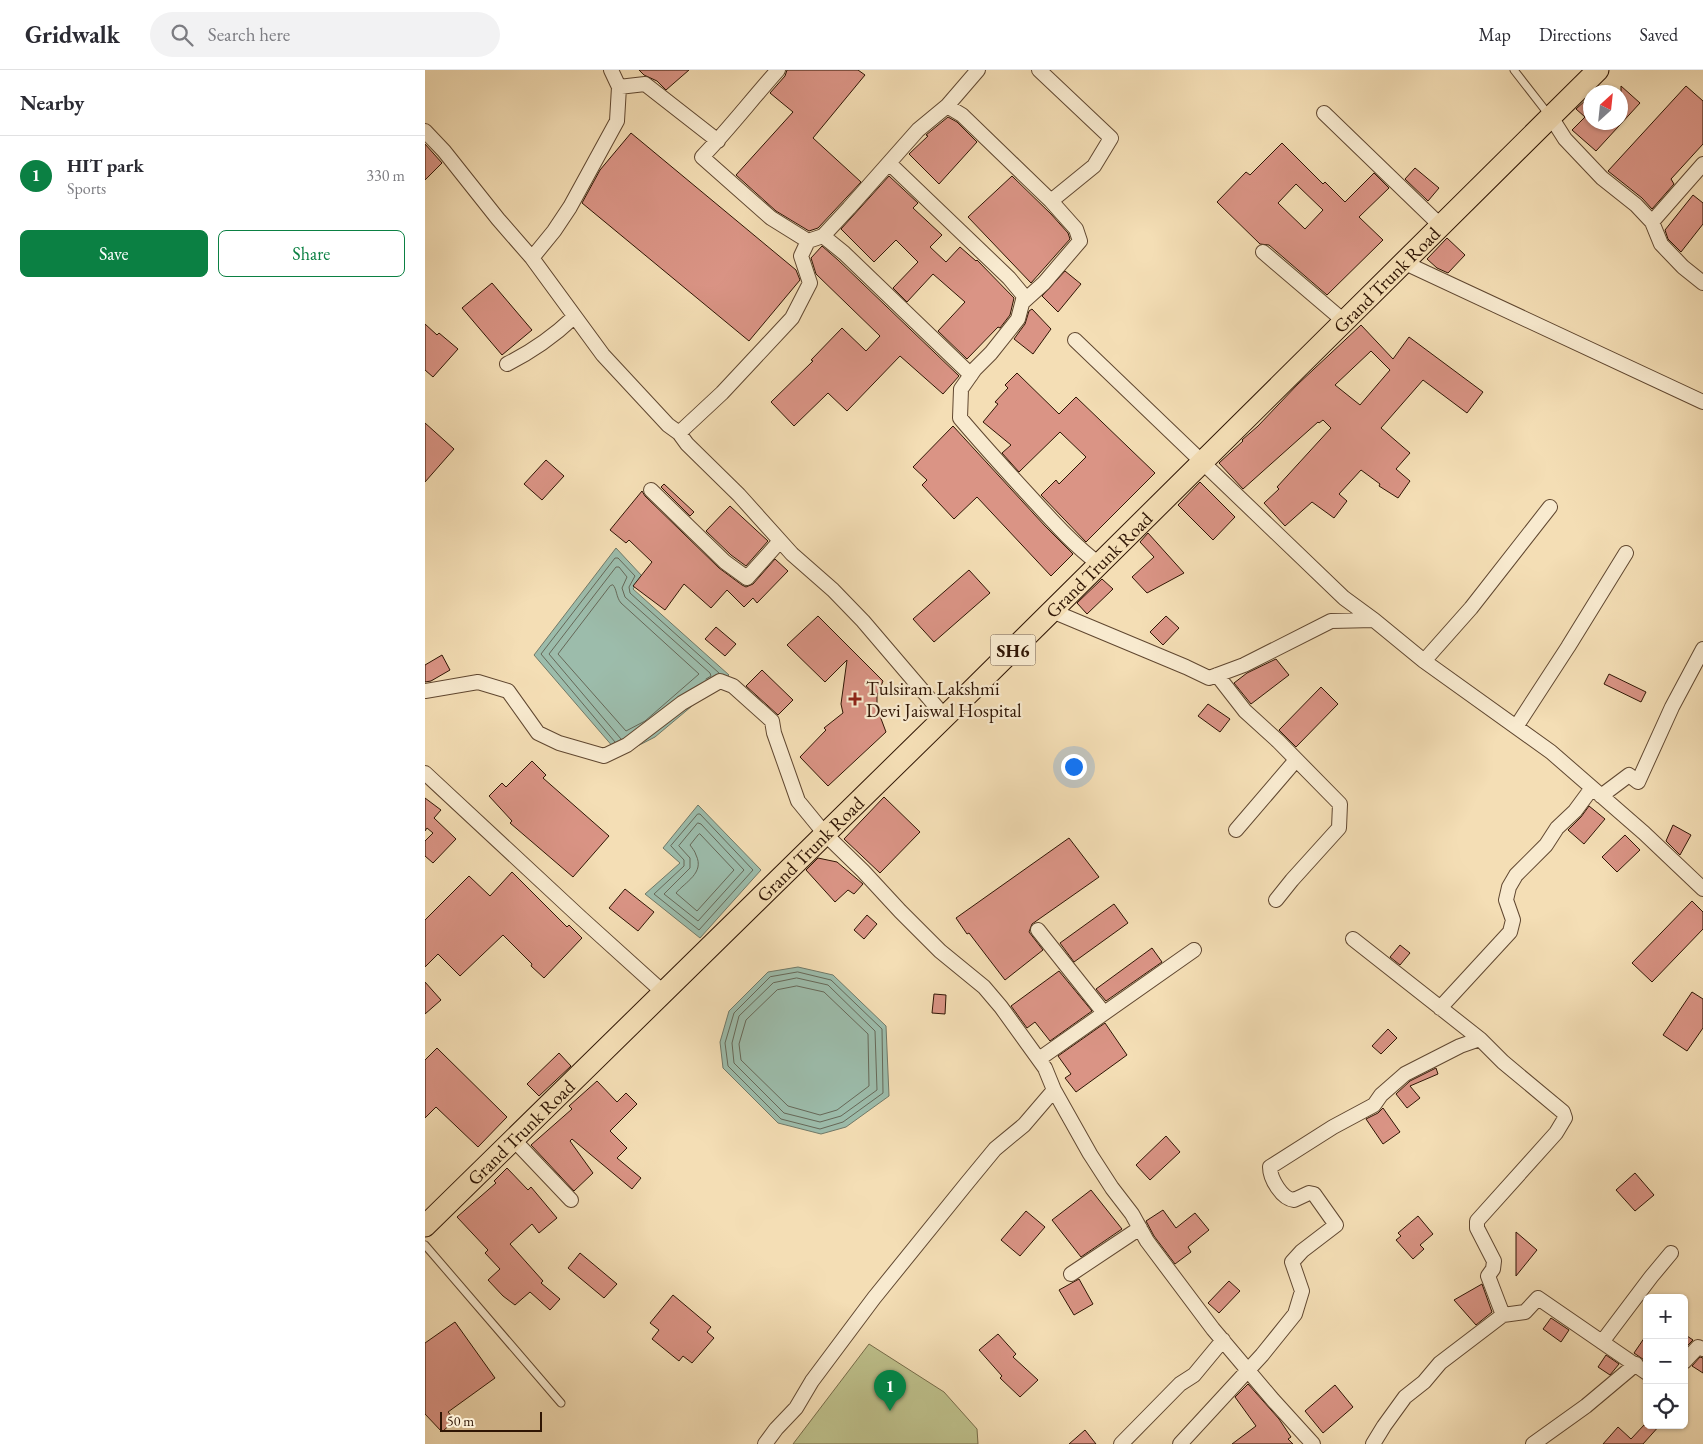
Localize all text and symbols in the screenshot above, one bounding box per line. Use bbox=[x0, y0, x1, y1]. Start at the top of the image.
search box bbox=[150, 12, 500, 57]
text: Gridwalk bbox=[25, 19, 120, 50]
icon: search bbox=[168, 21, 196, 49]
text: Search here bbox=[208, 22, 290, 47]
text: Map bbox=[1479, 23, 1511, 46]
text: Directions bbox=[1539, 23, 1611, 46]
text: Saved bbox=[1639, 23, 1678, 46]
north arrow bbox=[1583, 85, 1628, 130]
text: Nearby bbox=[20, 89, 84, 116]
text: HIT park bbox=[67, 153, 144, 178]
text: 1 bbox=[32, 165, 40, 186]
text: 330 m bbox=[366, 165, 405, 186]
text: Sports bbox=[67, 178, 106, 199]
street label: Grand Trunk Road bbox=[1327, 221, 1446, 338]
button: Save bbox=[20, 230, 208, 277]
button: Share bbox=[218, 230, 405, 277]
street label: Grand Trunk Road bbox=[1040, 506, 1158, 623]
road number: SH6 bbox=[991, 634, 1035, 666]
place label: Tulsiram Lakshmi Devi Jaiswal Hospital bbox=[866, 676, 1022, 723]
marker: Tulsiram Lakshmi Devi Jaiswal Hospital bbox=[848, 692, 862, 706]
your location bbox=[1061, 754, 1087, 780]
street label: Grand Trunk Road bbox=[751, 790, 869, 907]
street label: Grand Trunk Road bbox=[462, 1074, 580, 1191]
map controls bbox=[1643, 1294, 1688, 1429]
button: + bbox=[1643, 1294, 1688, 1339]
button: − bbox=[1643, 1339, 1688, 1384]
pin: 1 bbox=[874, 1370, 906, 1411]
button: locate bbox=[1643, 1384, 1688, 1429]
scale bar bbox=[440, 1409, 543, 1432]
text: 50 m bbox=[447, 1412, 474, 1430]

